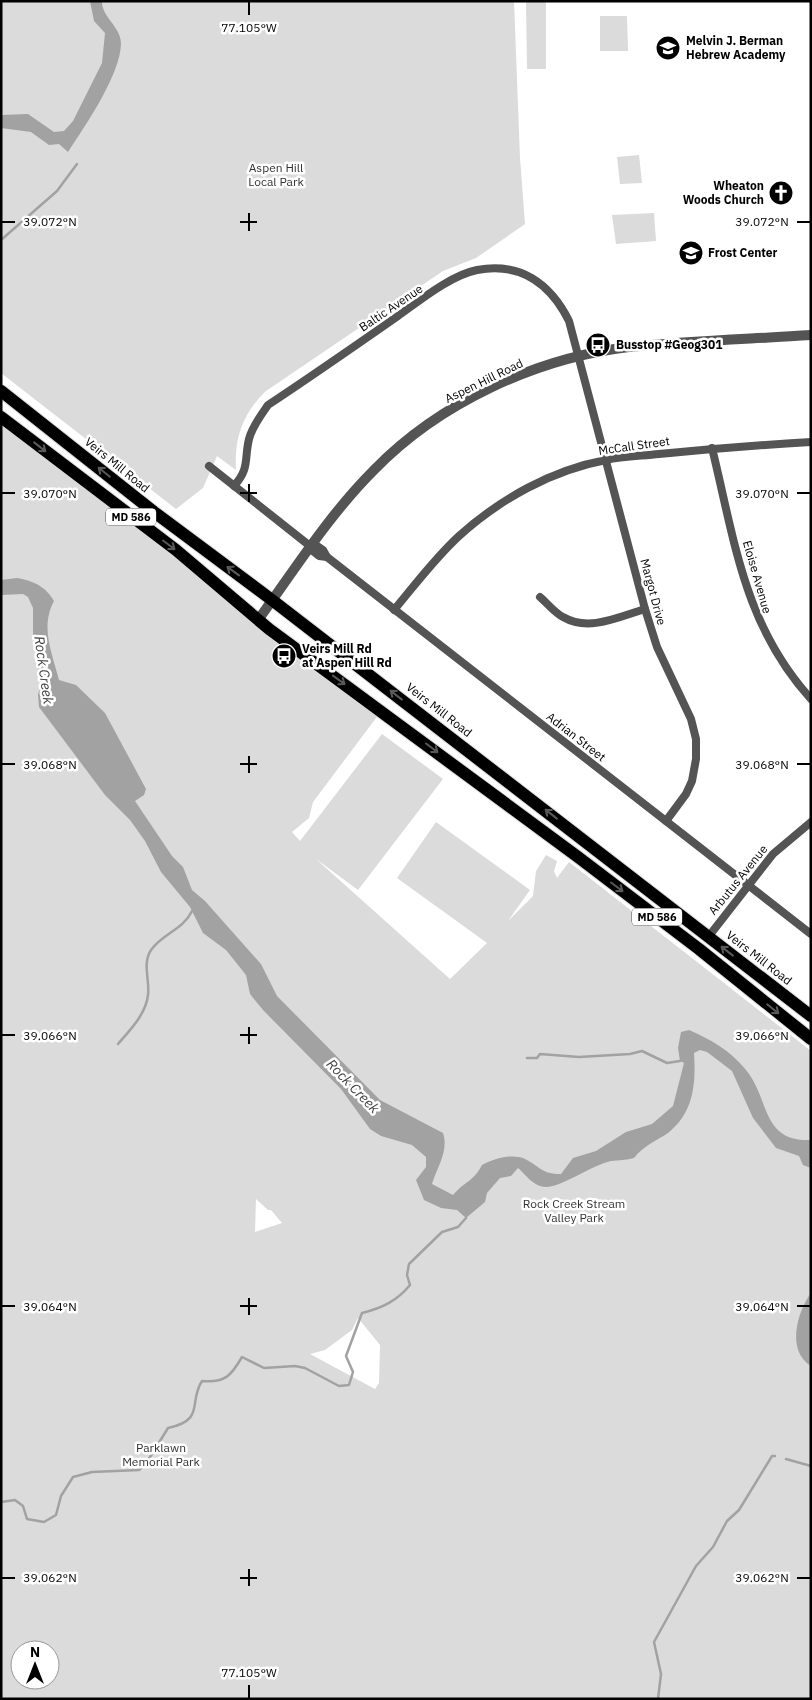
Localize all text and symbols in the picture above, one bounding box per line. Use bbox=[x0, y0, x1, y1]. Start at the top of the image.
text: 77.105°W bbox=[221, 20, 277, 35]
place label: Melvin J. Berman Hebrew Academy bbox=[686, 33, 786, 62]
school or university icon: Melvin J. Berman Hebrew Academy bbox=[655, 35, 681, 61]
park label: Aspen Hill Local Park bbox=[248, 160, 304, 189]
place label: Wheaton Woods Church bbox=[683, 178, 764, 207]
church icon: Wheaton Woods Church bbox=[768, 180, 794, 206]
text: 39.072°N bbox=[23, 214, 77, 229]
text: 39.072°N bbox=[735, 214, 789, 229]
school or university icon: Frost Center bbox=[678, 240, 704, 266]
place label: Frost Center bbox=[708, 245, 778, 260]
street label: Baltic Avenue bbox=[356, 281, 426, 334]
bus stop icon: Busstop #Geog301 bbox=[585, 332, 611, 358]
place label: Busstop #Geog301 bbox=[616, 337, 722, 352]
street label: Aspen Hill Road bbox=[442, 355, 525, 406]
street label: McCall Street bbox=[597, 433, 671, 458]
street label: Veirs Mill Road bbox=[82, 434, 153, 495]
one-way arrow bbox=[33, 441, 46, 452]
one-way arrow bbox=[98, 467, 111, 478]
text: 39.070°N bbox=[23, 486, 77, 501]
text: 39.070°N bbox=[735, 486, 789, 501]
road number: MD 586 bbox=[106, 508, 156, 526]
street label: Eloise Avenue bbox=[740, 539, 775, 616]
one-way arrow bbox=[162, 540, 176, 550]
street label: Margot Drive bbox=[637, 557, 670, 627]
one-way arrow bbox=[227, 565, 240, 576]
water label: Rock Creek bbox=[30, 635, 58, 706]
place label: Veirs Mill Rd at Aspen Hill Rd bbox=[302, 641, 392, 670]
bus stop icon: Veirs Mill Rd at Aspen Hill Rd bbox=[271, 643, 297, 669]
one-way arrow bbox=[332, 675, 346, 685]
street label: Veirs Mill Road bbox=[403, 679, 475, 740]
one-way arrow bbox=[389, 690, 403, 700]
street label: Adrian Street bbox=[544, 709, 609, 764]
one-way arrow bbox=[425, 743, 438, 754]
text: 39.068°N bbox=[23, 757, 77, 772]
text: 39.068°N bbox=[735, 757, 789, 772]
one-way arrow bbox=[544, 809, 557, 820]
street label: Arbutus Avenue bbox=[705, 841, 771, 918]
one-way arrow bbox=[610, 881, 623, 892]
road number: MD 586 bbox=[632, 909, 682, 926]
street label: Veirs Mill Road bbox=[723, 927, 795, 988]
one-way arrow bbox=[721, 945, 734, 956]
one-way arrow bbox=[766, 1003, 779, 1014]
text: 39.066°N bbox=[23, 1028, 77, 1043]
text: 39.066°N bbox=[735, 1028, 789, 1043]
water label: Rock Creek bbox=[323, 1055, 384, 1117]
park label: Rock Creek Stream Valley Park bbox=[523, 1196, 625, 1225]
text: 39.064°N bbox=[23, 1299, 77, 1314]
text: 39.064°N bbox=[735, 1299, 789, 1314]
park label: Parklawn Memorial Park bbox=[122, 1440, 201, 1469]
text: 39.062°N bbox=[23, 1570, 77, 1585]
text: 39.062°N bbox=[735, 1570, 789, 1585]
north arrow bbox=[10, 1640, 60, 1690]
text: N bbox=[30, 1643, 40, 1661]
text: 77.105°W bbox=[221, 1665, 277, 1680]

